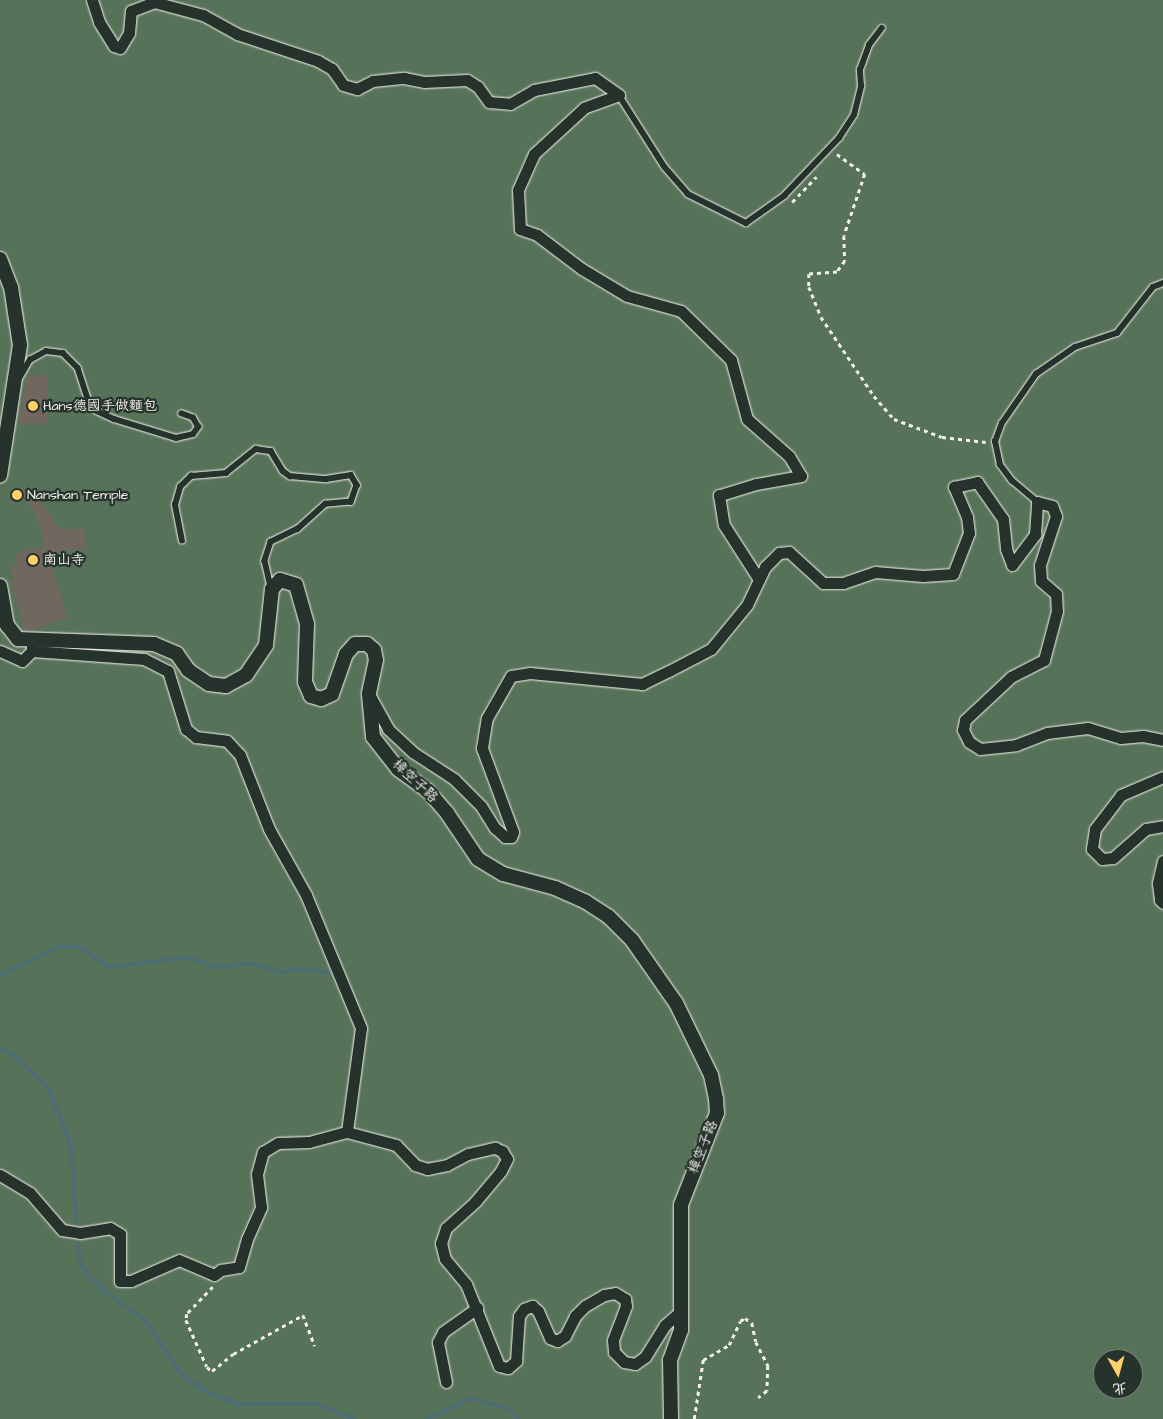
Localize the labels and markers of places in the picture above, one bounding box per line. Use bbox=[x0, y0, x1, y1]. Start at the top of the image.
place label: Hans德國手做麵包 bbox=[43, 398, 157, 414]
marker: Hans德國手做麵包 bbox=[27, 400, 39, 412]
place label: Nanshan Temple bbox=[27, 487, 128, 503]
marker: Nanshan Temple bbox=[11, 489, 23, 501]
place label: 南山寺 bbox=[43, 552, 85, 568]
marker: 南山寺 bbox=[27, 554, 39, 566]

